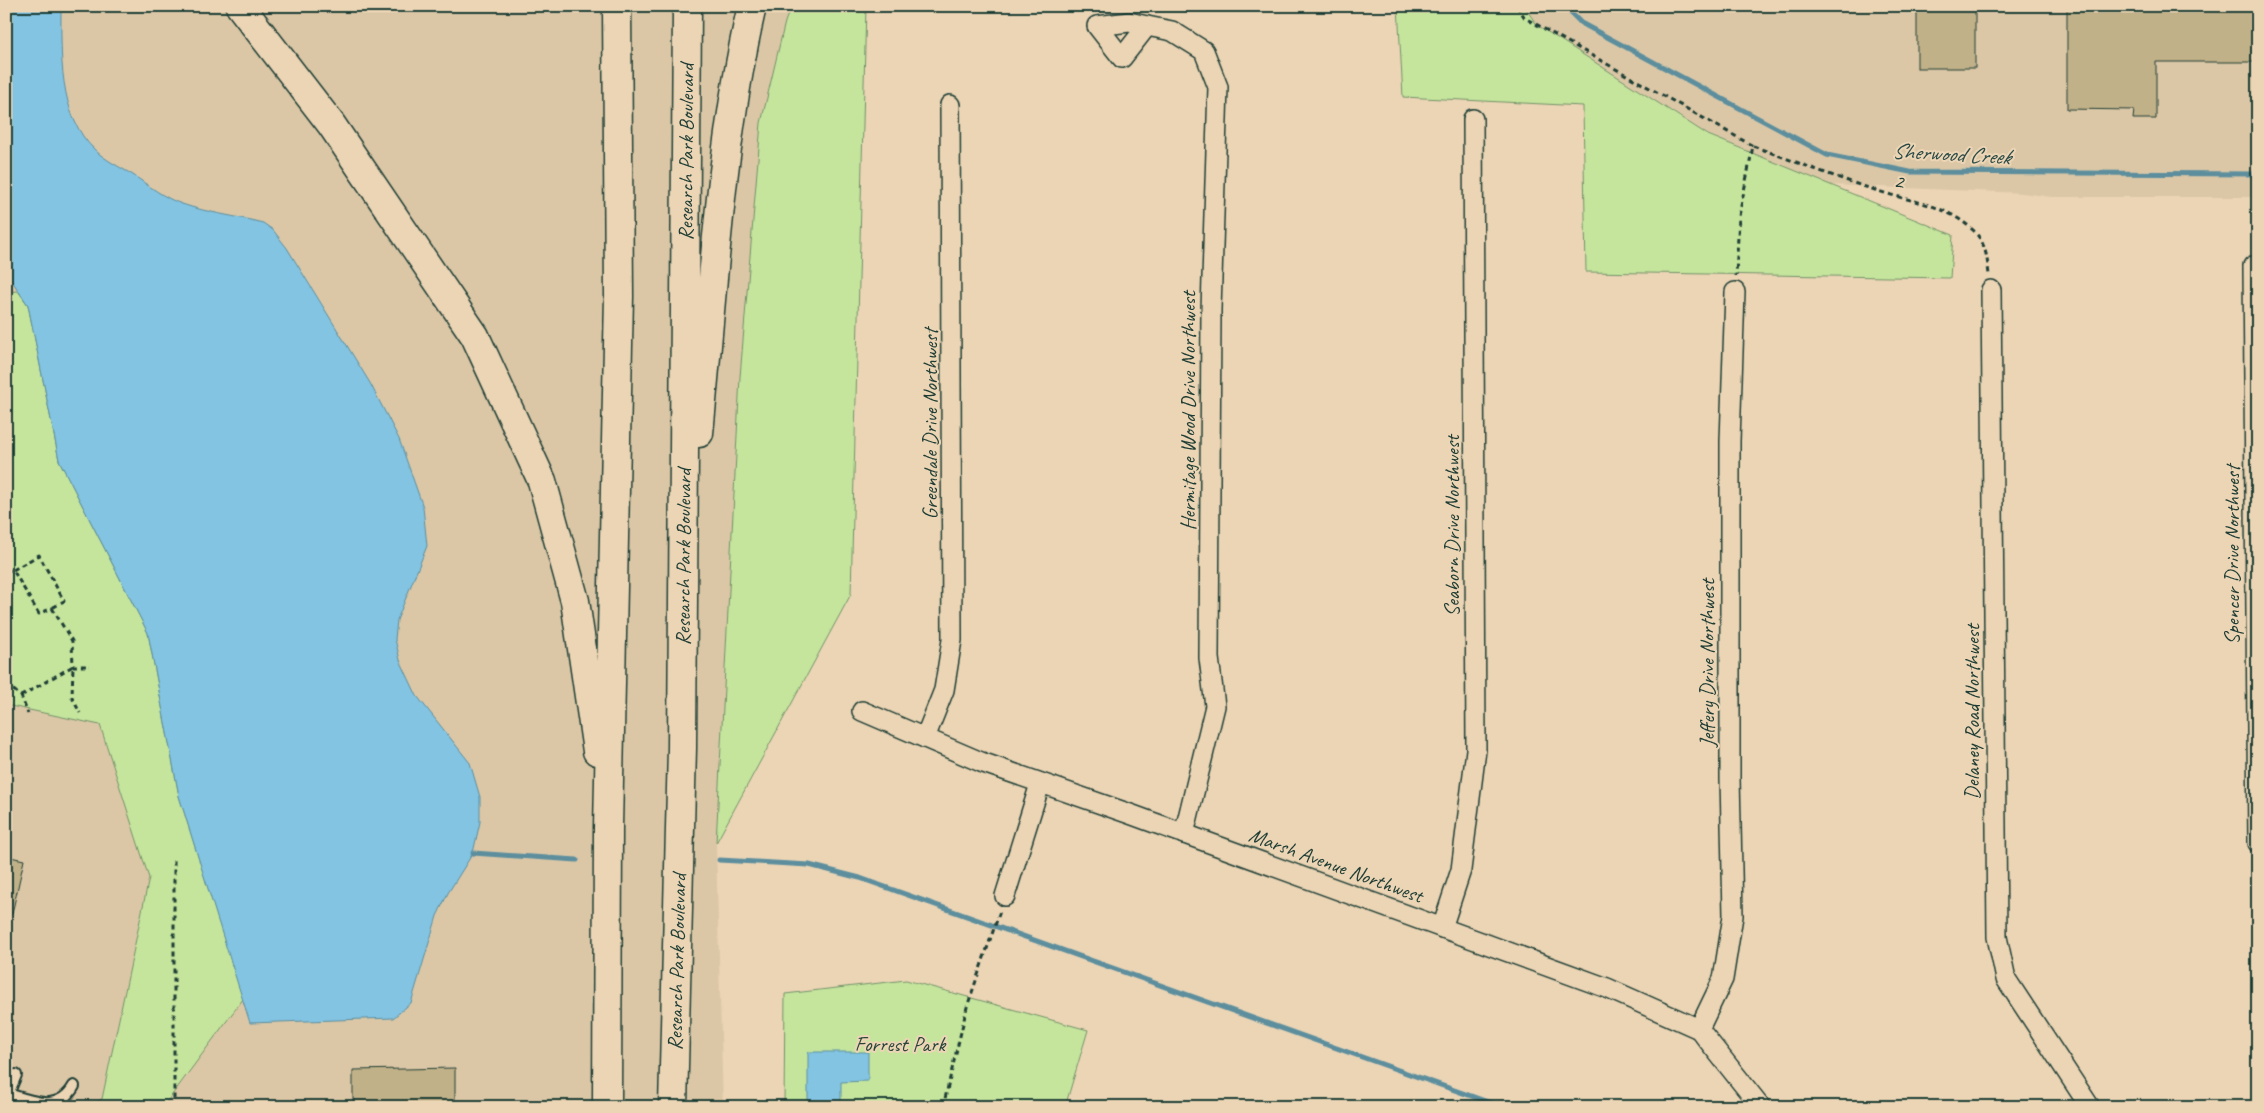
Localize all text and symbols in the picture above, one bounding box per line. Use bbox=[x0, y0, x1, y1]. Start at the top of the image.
street label: Research Park Boulevard bbox=[672, 60, 700, 241]
water label: Sherwood Creek bbox=[1891, 137, 2015, 171]
street label: 2 bbox=[1891, 167, 1908, 195]
street label: Hermitage Wood Drive Northwest bbox=[1175, 289, 1201, 531]
street label: Greendale Drive Northwest bbox=[917, 326, 943, 519]
street label: Seaborn Drive Northwest bbox=[1439, 433, 1465, 617]
street label: Spencer Drive Northwest bbox=[2219, 462, 2245, 645]
street label: Research Park Boulevard bbox=[670, 465, 697, 646]
street label: Jeffery Drive Northwest bbox=[1694, 577, 1720, 748]
street label: Delaney Road Northwest bbox=[1959, 622, 1985, 800]
street label: Marsh Avenue Northwest bbox=[1246, 822, 1428, 909]
street label: Research Park Boulevard bbox=[661, 870, 692, 1051]
park label: Forrest Park bbox=[855, 1031, 947, 1057]

